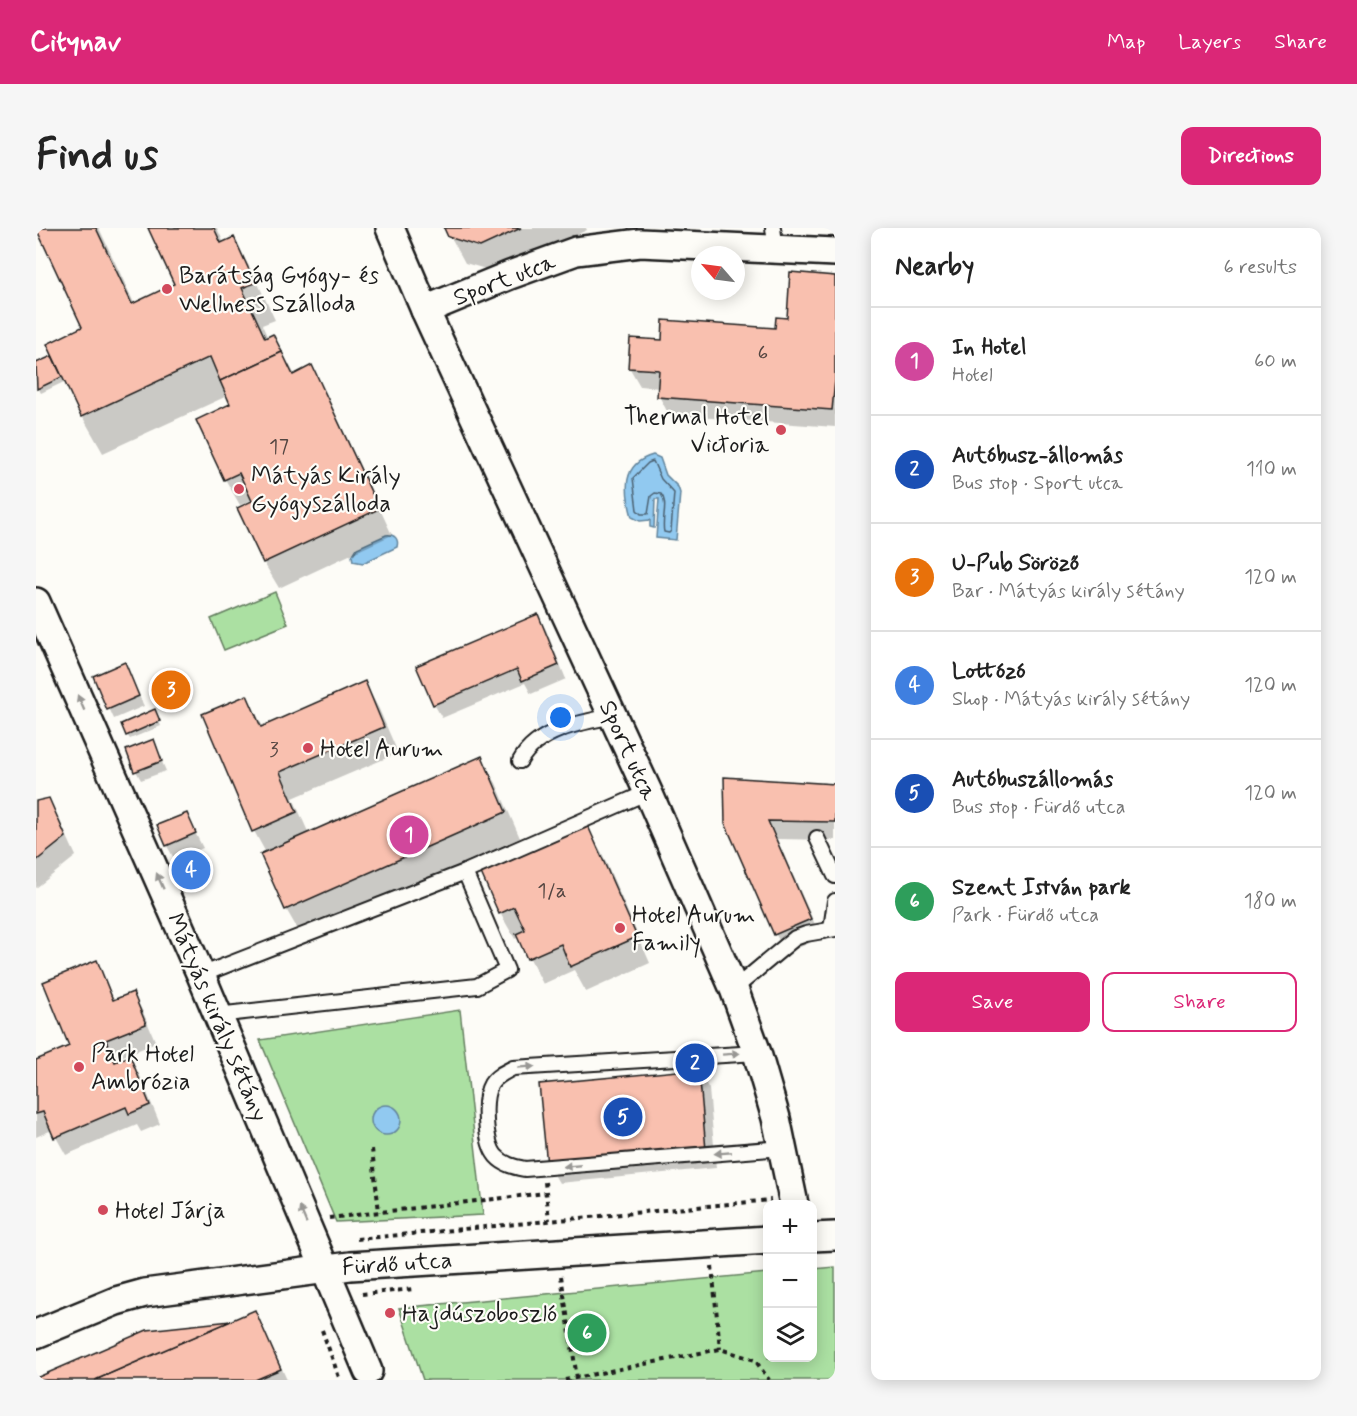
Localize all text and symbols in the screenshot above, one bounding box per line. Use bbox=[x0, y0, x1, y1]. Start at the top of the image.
text: Citynav bbox=[30, 24, 121, 61]
text: Map bbox=[1107, 28, 1145, 56]
text: Layers bbox=[1178, 28, 1241, 56]
text: Share bbox=[1274, 28, 1327, 56]
button: Directions bbox=[1181, 127, 1321, 185]
text: Find us bbox=[36, 129, 158, 184]
north arrow bbox=[691, 246, 745, 300]
street label: Sport utca bbox=[449, 247, 561, 314]
text: Nearby bbox=[895, 250, 974, 284]
text: 6 results bbox=[1224, 254, 1297, 281]
place label: Barátság Gyógy- és Wellness Szálloda bbox=[179, 261, 379, 320]
marker: Barátság Gyógy- és Wellness Szálloda bbox=[160, 282, 174, 296]
text: In Hotel bbox=[952, 334, 1026, 362]
house number: 6 bbox=[758, 339, 768, 367]
text: 1 bbox=[910, 348, 919, 375]
text: 60 m bbox=[1254, 348, 1297, 375]
text: Hotel bbox=[952, 362, 993, 389]
place label: Thermal Hotel Victoria bbox=[624, 402, 770, 461]
marker: Thermal Hotel Victoria bbox=[774, 423, 788, 437]
house number: 17 bbox=[269, 433, 289, 461]
text: Autóbusz-állomás bbox=[952, 442, 1123, 470]
text: 2 bbox=[910, 456, 919, 483]
text: 110 m bbox=[1246, 456, 1297, 483]
place label: Mátyás Király Gyógyszálloda bbox=[251, 461, 401, 520]
text: Bus stop · Sport utca bbox=[952, 470, 1123, 497]
marker: Mátyás Király Gyógyszálloda bbox=[232, 482, 246, 496]
text: U-Pub Söröző bbox=[952, 550, 1079, 578]
text: 3 bbox=[910, 564, 919, 591]
text: 120 m bbox=[1244, 564, 1297, 591]
text: Bar · Mátyás király sétány bbox=[952, 578, 1185, 605]
text: Lottózó bbox=[952, 658, 1026, 686]
pin: 3 bbox=[152, 668, 190, 712]
text: 4 bbox=[909, 672, 920, 699]
text: 120 m bbox=[1244, 672, 1297, 699]
text: Shop · Mátyás király sétány bbox=[952, 686, 1190, 713]
one-way arrow bbox=[76, 693, 86, 711]
street label: Sport utca bbox=[591, 696, 665, 806]
your location bbox=[546, 703, 575, 732]
place label: Hotel Aurum bbox=[320, 734, 443, 765]
house number: 3 bbox=[269, 736, 279, 764]
marker: Hotel Aurum bbox=[301, 741, 315, 755]
text: Autóbuszállomás bbox=[952, 766, 1113, 794]
text: 5 bbox=[909, 780, 921, 807]
text: 120 m bbox=[1244, 780, 1297, 807]
text: Bus stop · Fürdő utca bbox=[952, 794, 1126, 821]
pin: 1 bbox=[390, 812, 428, 858]
pin: 4 bbox=[172, 848, 210, 892]
one-way arrow bbox=[155, 873, 164, 890]
text: Szent István park bbox=[952, 874, 1131, 902]
house number: 1/a bbox=[537, 877, 567, 905]
text: 6 bbox=[909, 888, 920, 915]
text: 180 m bbox=[1244, 888, 1297, 915]
place label: Hotel Aurum Family bbox=[632, 900, 755, 959]
text: Park · Fürdő utca bbox=[952, 902, 1099, 929]
street label: Mátyás király sétány bbox=[159, 909, 275, 1126]
marker: Hotel Aurum Family bbox=[613, 921, 627, 935]
button: Save bbox=[895, 972, 1090, 1032]
button: Share bbox=[1102, 972, 1297, 1032]
place label: Park Hotel Ambrózia bbox=[91, 1039, 194, 1098]
pin: 2 bbox=[676, 1040, 714, 1086]
one-way arrow bbox=[721, 1050, 740, 1059]
marker: Park Hotel Ambrózia bbox=[72, 1060, 86, 1074]
one-way arrow bbox=[517, 1063, 536, 1072]
pin: 5 bbox=[604, 1094, 642, 1140]
one-way arrow bbox=[714, 1148, 733, 1158]
one-way arrow bbox=[562, 1161, 581, 1170]
place label: Hotel Járja bbox=[115, 1196, 226, 1227]
map controls bbox=[763, 1200, 817, 1362]
button: + bbox=[763, 1200, 817, 1254]
marker: Hotel Járja bbox=[96, 1203, 110, 1217]
one-way arrow bbox=[298, 1206, 307, 1223]
street label: Fürdő utca bbox=[341, 1245, 453, 1284]
button: − bbox=[763, 1254, 817, 1308]
place label: Hajdúszoboszló bbox=[402, 1299, 557, 1330]
marker: Hajdúszoboszló bbox=[383, 1306, 397, 1320]
button: layers bbox=[763, 1308, 817, 1362]
pin: 6 bbox=[568, 1310, 606, 1356]

